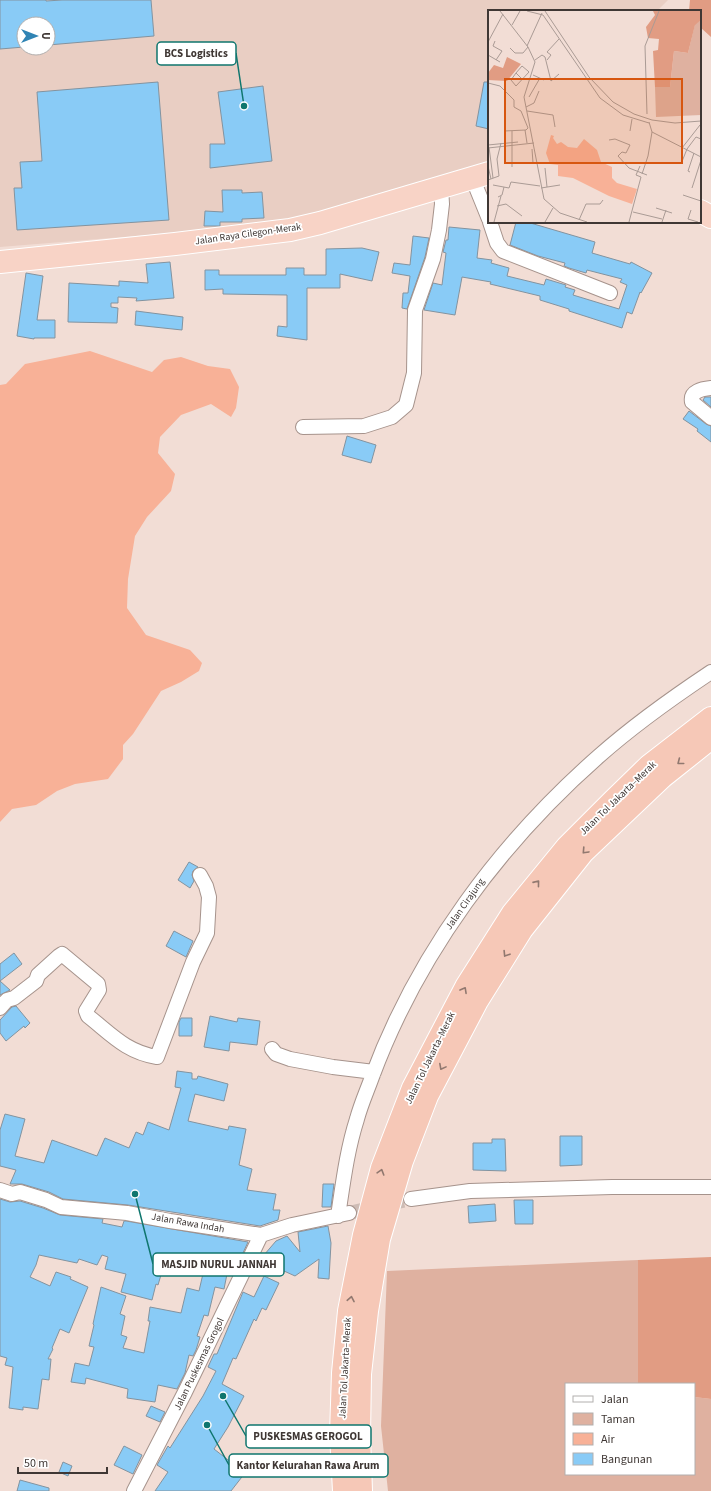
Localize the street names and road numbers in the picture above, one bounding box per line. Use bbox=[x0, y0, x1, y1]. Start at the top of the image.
street label: Jalan Raya Cilegon-Merak bbox=[194, 220, 302, 248]
street label: Jalan Tol Jakarta–Merak bbox=[577, 758, 659, 838]
street label: Jalan Cirajung bbox=[442, 876, 488, 932]
street label: Jalan Tol Jakarta–Merak bbox=[402, 1009, 458, 1107]
street label: Jalan Rawa Indah bbox=[150, 1210, 226, 1236]
street label: Jalan Puskesmas Grogol bbox=[170, 1315, 228, 1413]
street label: Jalan Tol Jakarta–Merak bbox=[335, 1317, 355, 1419]

